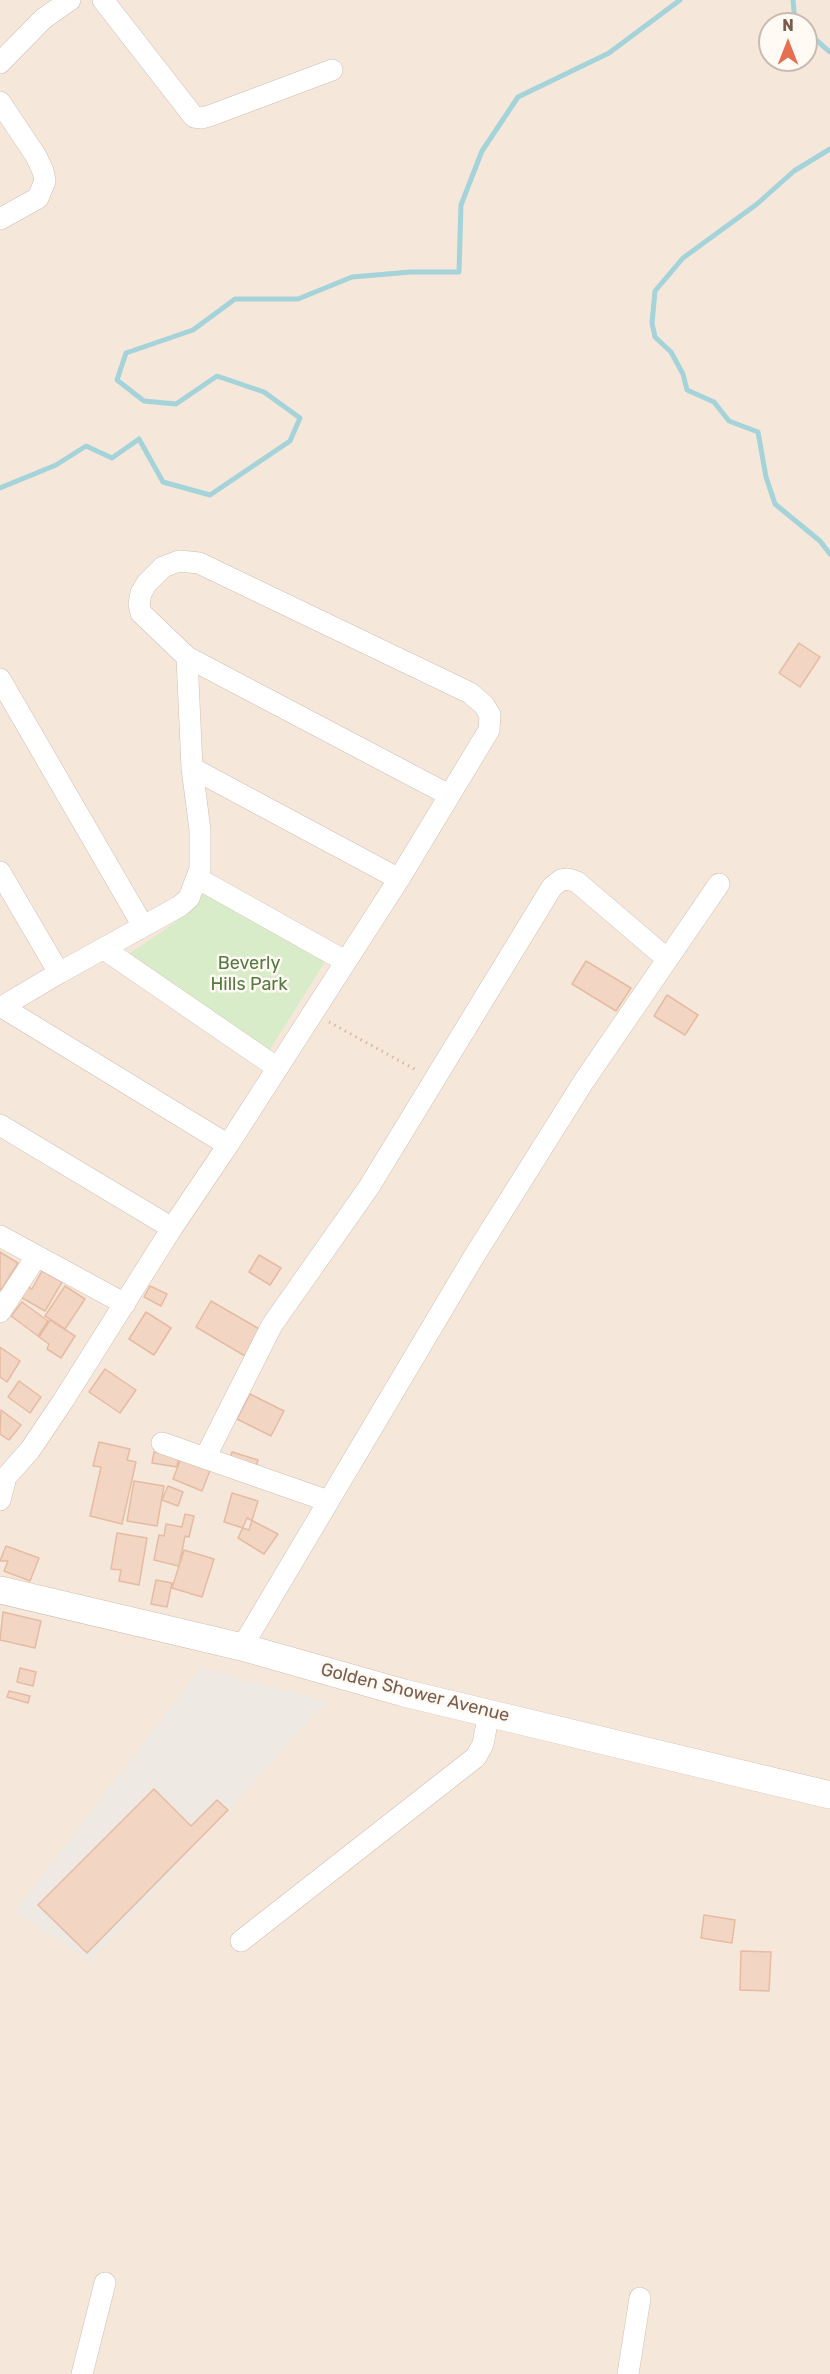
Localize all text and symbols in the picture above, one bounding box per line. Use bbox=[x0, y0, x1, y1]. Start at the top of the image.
north arrow bbox=[758, 12, 818, 72]
text: N bbox=[782, 16, 794, 35]
park label: Beverly Hills Park bbox=[211, 953, 287, 996]
street label: Golden Shower Avenue bbox=[318, 1659, 512, 1727]

